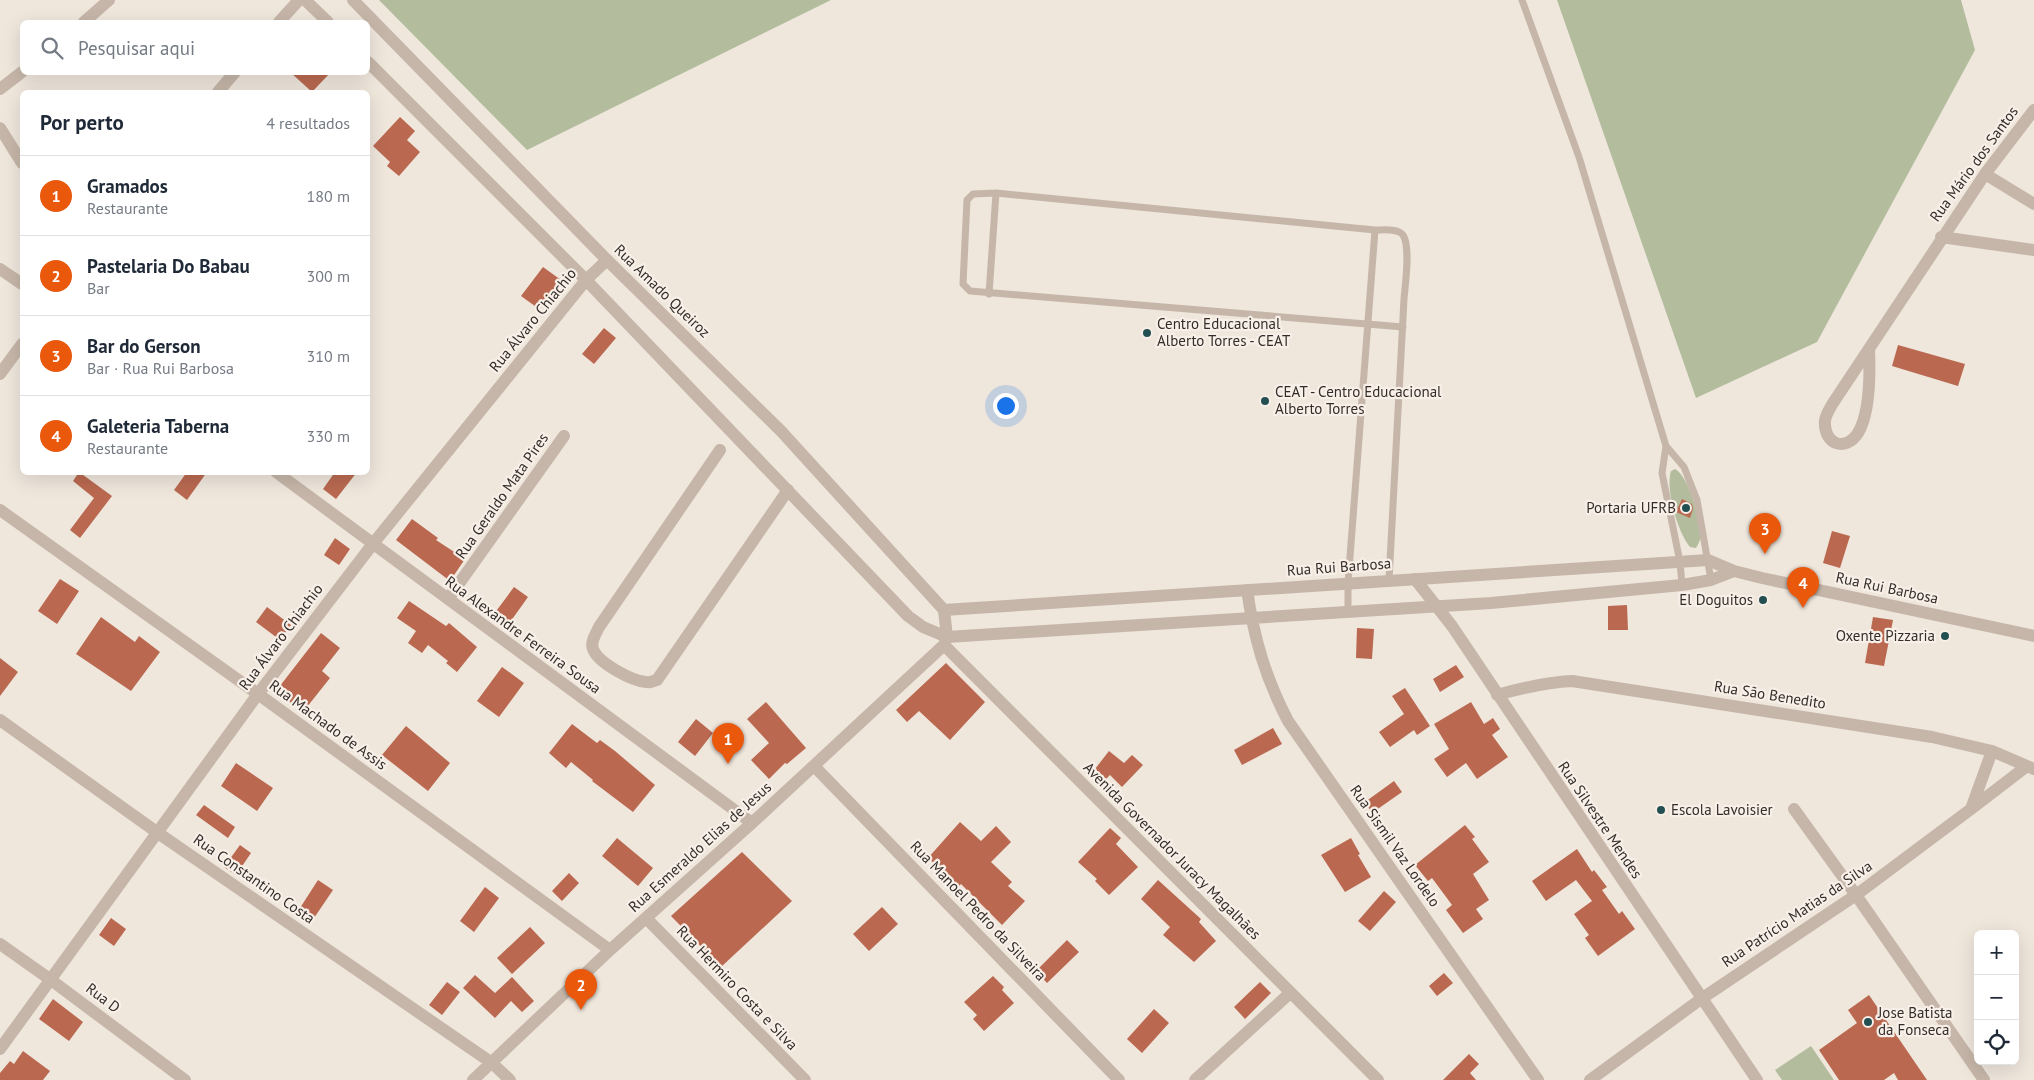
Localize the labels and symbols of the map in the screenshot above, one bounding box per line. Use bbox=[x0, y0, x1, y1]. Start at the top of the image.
street label: Rua Mário dos Santos bbox=[1925, 102, 2022, 225]
street label: Rua Amado Queiroz bbox=[610, 240, 714, 341]
street label: Rua Álvaro Chiachio bbox=[485, 264, 580, 375]
place label: Centro Educacional Alberto Torres - CEAT bbox=[1157, 314, 1291, 350]
marker: Centro Educacional Alberto Torres - CEAT bbox=[1141, 327, 1153, 339]
place label: CEAT - Centro Educacional Alberto Torres bbox=[1275, 382, 1442, 418]
your location bbox=[993, 393, 1019, 419]
marker: CEAT - Centro Educacional Alberto Torres bbox=[1259, 395, 1271, 407]
street label: Rua Geraldo Mata Pires bbox=[451, 429, 552, 562]
place label: Portaria UFRB bbox=[1586, 498, 1676, 517]
marker: Portaria UFRB bbox=[1680, 502, 1692, 514]
pin: 3 bbox=[1749, 513, 1781, 554]
street label: Rua Rui Barbosa bbox=[1286, 553, 1392, 580]
pin: 4 bbox=[1787, 567, 1819, 608]
street label: Rua Rui Barbosa bbox=[1834, 567, 1940, 608]
street label: Rua Alexandre Ferreira Sousa bbox=[442, 572, 605, 698]
street label: Rua Álvaro Chiachio bbox=[234, 580, 327, 694]
place label: El Doguitos bbox=[1679, 590, 1753, 609]
marker: El Doguitos bbox=[1757, 594, 1769, 606]
place label: Oxente Pizzaria bbox=[1836, 626, 1935, 645]
marker: Oxente Pizzaria bbox=[1939, 630, 1951, 642]
street label: Rua Machado de Assis bbox=[266, 675, 391, 774]
street label: Rua São Benedito bbox=[1713, 676, 1827, 713]
pin: 1 bbox=[712, 723, 744, 764]
street label: Avenida Governador Juracy Magalhães bbox=[1080, 758, 1265, 943]
street label: Rua Silvestre Mendes bbox=[1554, 758, 1647, 882]
street label: Rua Esmeraldo Elias de Jesus bbox=[624, 777, 775, 916]
street label: Rua Sismil Vaz Lordelo bbox=[1346, 781, 1445, 910]
place label: Escola Lavoisier bbox=[1671, 800, 1773, 819]
marker: Escola Lavoisier bbox=[1655, 804, 1667, 816]
street label: Rua Constantino Costa bbox=[190, 830, 319, 928]
street label: Rua Manoel Pedro da Silveira bbox=[906, 837, 1050, 985]
street label: Rua Patrício Matias da Silva bbox=[1718, 856, 1876, 971]
street label: Rua Hermiro Costa e Silva bbox=[673, 921, 802, 1054]
pin: 2 bbox=[565, 969, 597, 1010]
street label: Rua D bbox=[82, 979, 124, 1017]
place label: Jose Batista da Fonseca bbox=[1877, 1003, 1953, 1039]
marker: Jose Batista da Fonseca bbox=[1862, 1016, 1874, 1028]

